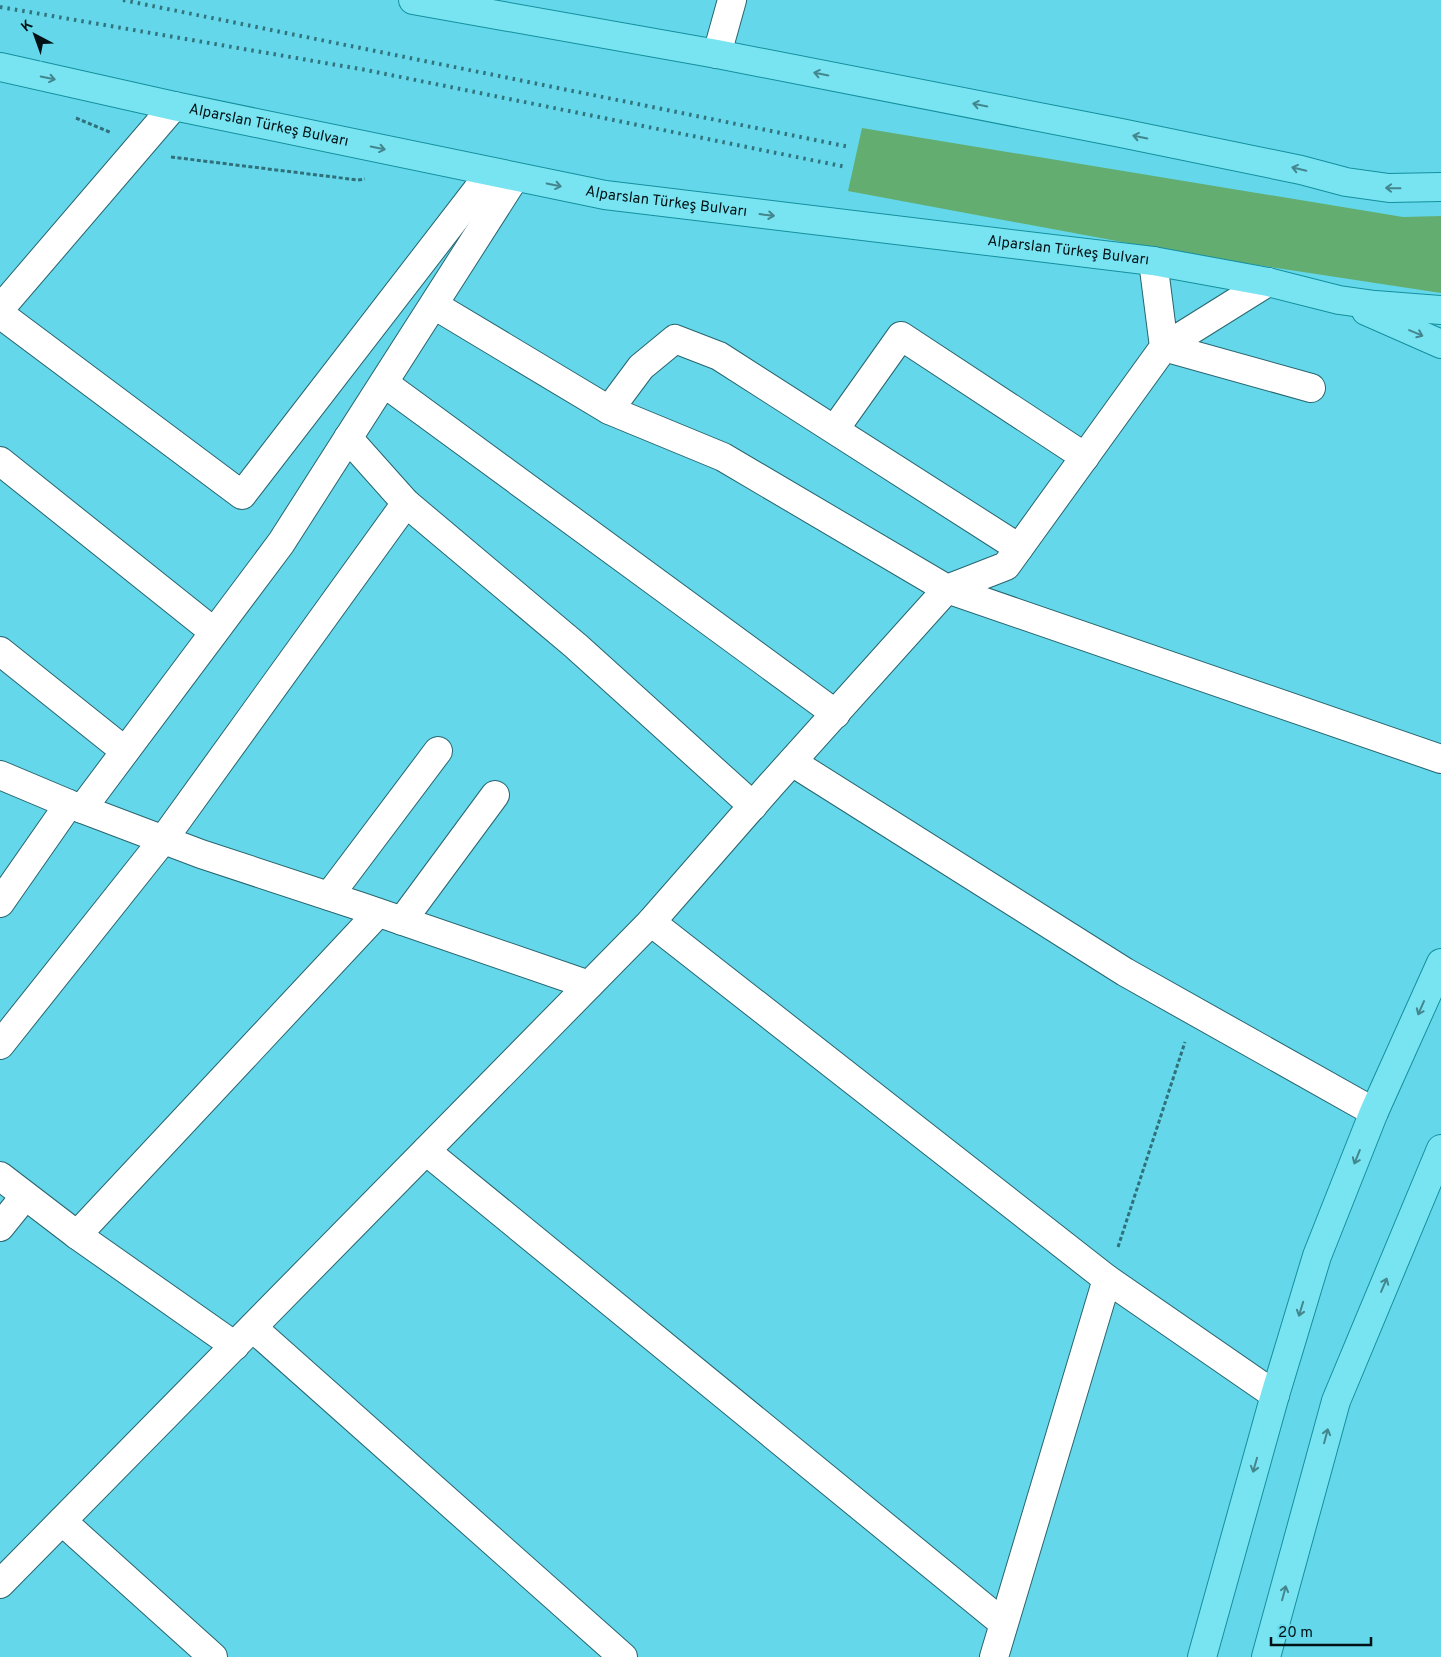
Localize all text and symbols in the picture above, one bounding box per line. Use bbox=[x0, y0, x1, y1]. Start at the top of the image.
north arrow bbox=[10, 10, 60, 60]
text: K bbox=[18, 17, 37, 36]
one-way arrow bbox=[813, 69, 829, 79]
one-way arrow bbox=[39, 74, 55, 83]
street label: Alparslan Türkeş Bulvarı bbox=[187, 100, 350, 151]
one-way arrow bbox=[973, 100, 989, 110]
one-way arrow bbox=[1132, 131, 1148, 141]
one-way arrow bbox=[369, 144, 385, 153]
one-way arrow bbox=[1291, 164, 1307, 173]
one-way arrow bbox=[545, 181, 561, 190]
street label: Alparslan Türkeş Bulvarı bbox=[584, 182, 748, 222]
one-way arrow bbox=[1386, 183, 1402, 192]
one-way arrow bbox=[758, 210, 774, 220]
street label: Alparslan Türkeş Bulvarı bbox=[986, 232, 1150, 270]
one-way arrow bbox=[1408, 329, 1423, 339]
one-way arrow bbox=[1416, 1000, 1426, 1015]
one-way arrow bbox=[1351, 1149, 1361, 1164]
one-way arrow bbox=[1380, 1278, 1390, 1293]
one-way arrow bbox=[1295, 1301, 1305, 1317]
one-way arrow bbox=[1322, 1429, 1332, 1445]
one-way arrow bbox=[1250, 1457, 1259, 1473]
one-way arrow bbox=[1279, 1586, 1289, 1602]
scale bar bbox=[1271, 1614, 1371, 1646]
text: 20 m bbox=[1278, 1624, 1313, 1643]

